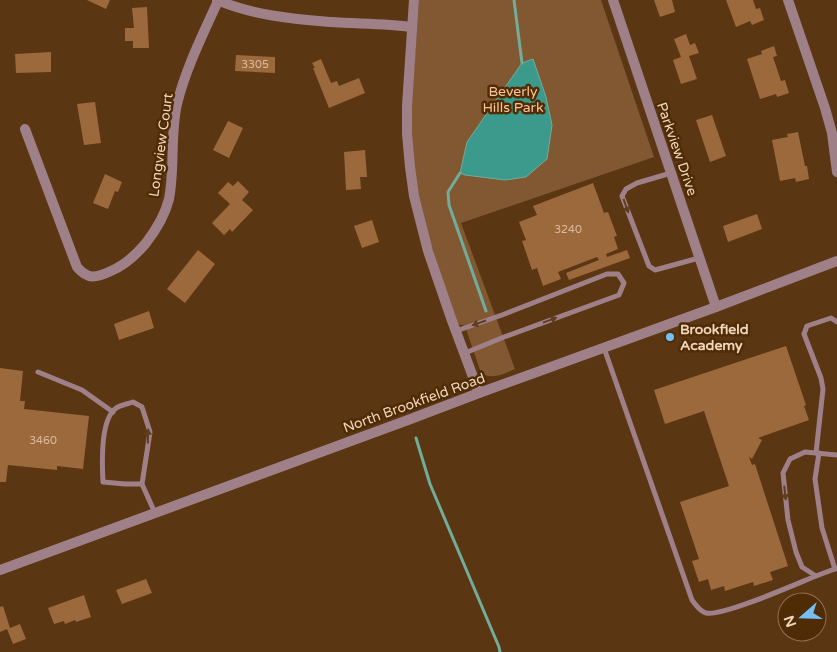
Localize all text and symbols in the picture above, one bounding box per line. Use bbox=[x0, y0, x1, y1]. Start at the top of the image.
house number: 3305 bbox=[241, 58, 269, 71]
park label: Beverly Hills Park bbox=[482, 83, 544, 116]
street label: Longview Court bbox=[145, 91, 177, 198]
street label: Parkview Drive bbox=[653, 100, 701, 198]
one-way arrow bbox=[623, 198, 630, 213]
house number: 3240 bbox=[554, 223, 582, 236]
one-way arrow bbox=[543, 316, 558, 324]
one-way arrow bbox=[471, 319, 486, 327]
place label: Brookfield Academy bbox=[680, 321, 749, 354]
marker: Brookfield Academy bbox=[664, 331, 676, 343]
street label: North Brookfield Road bbox=[341, 369, 487, 437]
one-way arrow bbox=[145, 428, 153, 444]
house number: 3460 bbox=[29, 434, 57, 447]
one-way arrow bbox=[781, 485, 789, 501]
north arrow bbox=[777, 592, 827, 642]
text: N bbox=[780, 613, 800, 629]

